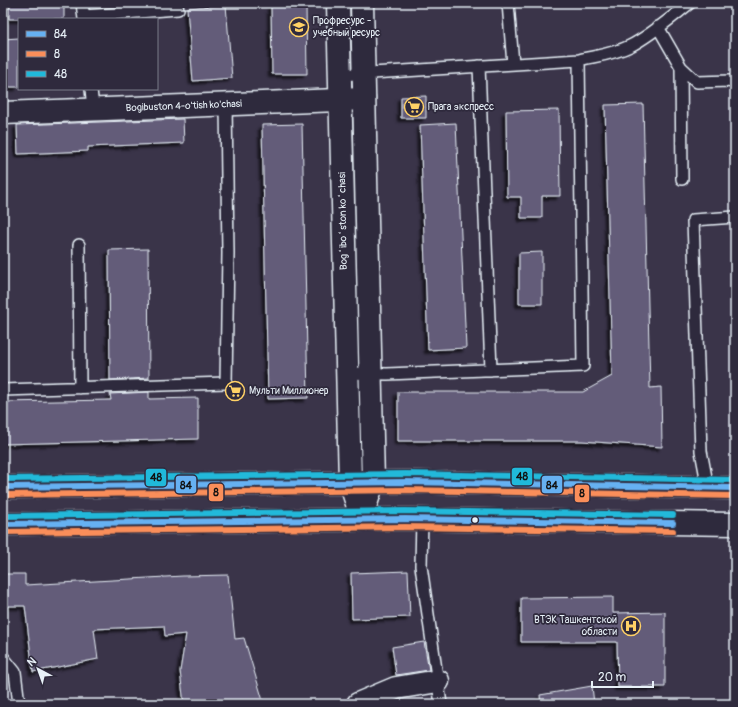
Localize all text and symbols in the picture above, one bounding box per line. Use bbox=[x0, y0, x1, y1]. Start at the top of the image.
place label: Профресурс - учебный ресурс bbox=[312, 15, 380, 39]
school or university icon: Профресурс - учебный ресурс bbox=[288, 16, 310, 38]
legend bbox=[18, 18, 158, 90]
text: 84 bbox=[54, 27, 67, 42]
text: 8 bbox=[54, 47, 60, 62]
text: 48 bbox=[54, 67, 67, 82]
supermarket icon: Прага экспресс bbox=[403, 96, 425, 118]
street label: Bogibuston 4-o'tish ko'chasi bbox=[126, 98, 242, 114]
place label: Прага экспресс bbox=[428, 101, 494, 113]
street label: Bogʻiboʻston koʻchasi bbox=[336, 172, 350, 270]
supermarket icon: Мульти Миллионер bbox=[224, 380, 246, 402]
place label: Мульти Миллионер bbox=[249, 385, 329, 397]
line badge: 48 bbox=[511, 467, 533, 486]
line badge: 48 bbox=[145, 468, 167, 487]
text: 48 bbox=[515, 470, 528, 483]
text: 48 bbox=[149, 471, 162, 484]
line badge: 84 bbox=[175, 475, 197, 494]
line badge: 84 bbox=[541, 475, 563, 494]
text: 84 bbox=[180, 479, 193, 492]
text: 84 bbox=[546, 479, 559, 492]
line badge: 8 bbox=[208, 483, 224, 502]
line badge: 8 bbox=[574, 484, 590, 503]
text: 8 bbox=[213, 486, 219, 499]
text: 8 bbox=[579, 487, 585, 500]
unlabelled marker bbox=[470, 515, 480, 525]
place label: ВТЭК Ташкентской области bbox=[534, 614, 618, 638]
hospital icon: ВТЭК Ташкентской области bbox=[620, 615, 642, 637]
north arrow bbox=[18, 649, 58, 689]
text: N bbox=[25, 654, 39, 669]
scale bar bbox=[592, 663, 653, 689]
text: 20 m bbox=[598, 670, 627, 685]

